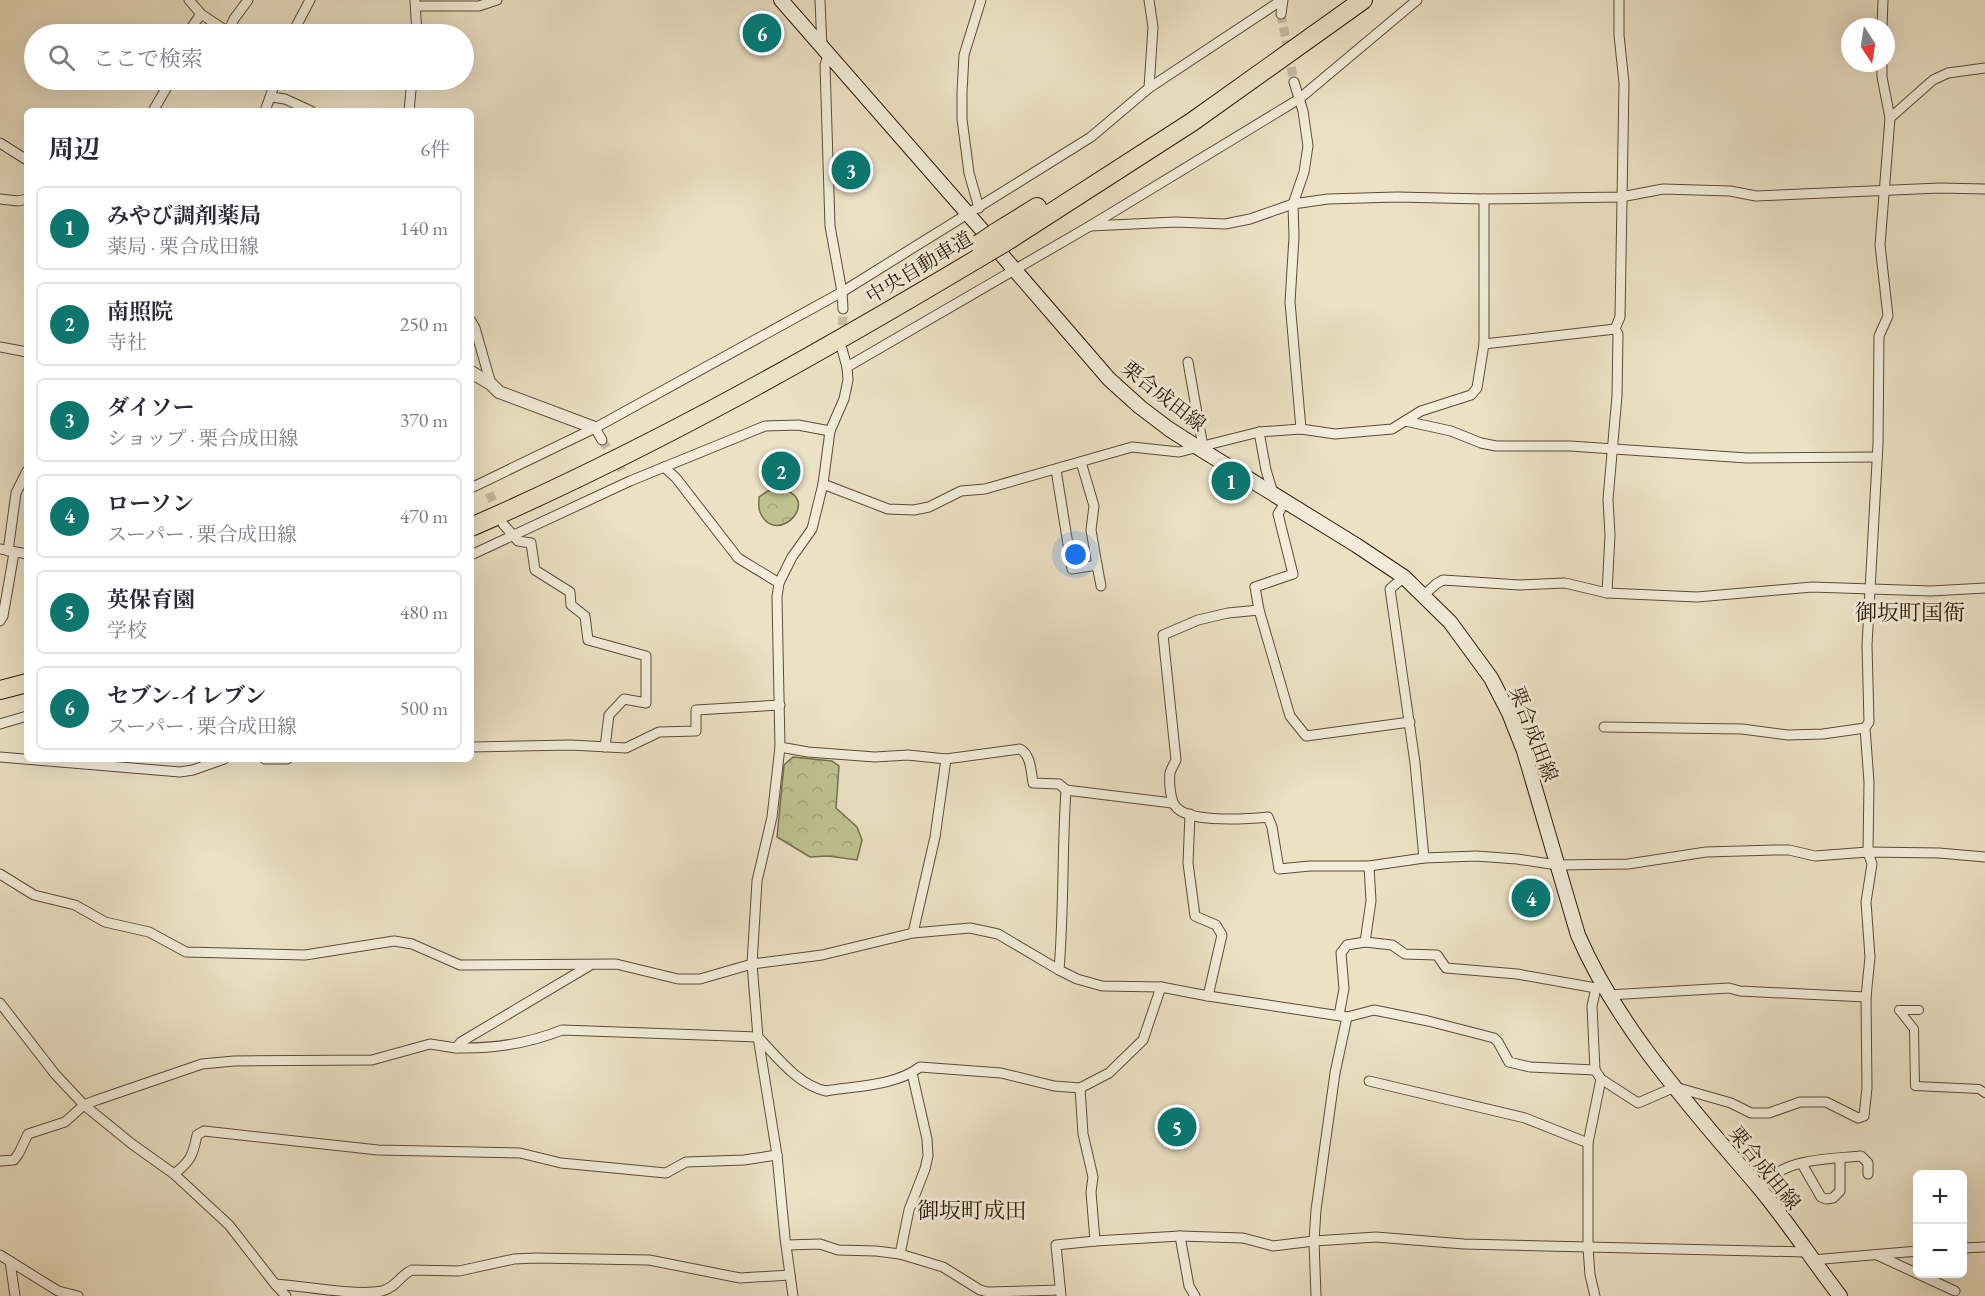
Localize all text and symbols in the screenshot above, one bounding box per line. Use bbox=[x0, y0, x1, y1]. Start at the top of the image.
pin: 6 bbox=[742, 10, 782, 56]
north arrow bbox=[1841, 18, 1895, 72]
search box bbox=[24, 24, 474, 90]
icon: search bbox=[45, 41, 78, 74]
text: ここで検索 bbox=[93, 44, 203, 73]
text: 周辺 bbox=[48, 132, 100, 166]
text: 6件 bbox=[420, 136, 450, 162]
pin: 3 bbox=[832, 148, 870, 192]
text: みやび調剤薬局 bbox=[107, 201, 261, 230]
text: 1 bbox=[64, 215, 75, 241]
text: 140 m bbox=[400, 215, 448, 241]
street label: 中央自動車道 bbox=[861, 225, 977, 309]
text: 薬局 · 栗合成田線 bbox=[107, 233, 259, 259]
text: 南照院 bbox=[107, 297, 173, 326]
text: 2 bbox=[64, 311, 75, 337]
text: 250 m bbox=[400, 311, 448, 337]
text: 寺社 bbox=[107, 329, 147, 355]
street label: 栗合成田線 bbox=[1117, 355, 1211, 437]
text: ダイソー bbox=[107, 393, 195, 422]
text: 3 bbox=[64, 407, 75, 433]
text: 370 m bbox=[400, 407, 448, 433]
text: ショップ · 栗合成田線 bbox=[107, 425, 299, 451]
pin: 2 bbox=[762, 448, 800, 494]
pin: 1 bbox=[1212, 458, 1250, 504]
text: ローソン bbox=[107, 489, 194, 518]
text: 4 bbox=[64, 503, 75, 529]
text: 470 m bbox=[400, 503, 448, 529]
text: スーパー · 栗合成田線 bbox=[107, 521, 297, 547]
your location bbox=[1061, 540, 1090, 569]
text: 英保育園 bbox=[107, 585, 195, 614]
district label: 御坂町国衙 bbox=[1855, 598, 1965, 627]
text: 5 bbox=[64, 599, 75, 625]
text: 480 m bbox=[400, 599, 448, 625]
text: 学校 bbox=[107, 617, 147, 643]
text: セブン-イレブン bbox=[107, 681, 266, 710]
street label: 栗合成田線 bbox=[1504, 683, 1564, 785]
text: 6 bbox=[64, 695, 75, 721]
text: 500 m bbox=[400, 695, 448, 721]
text: スーパー · 栗合成田線 bbox=[107, 713, 297, 739]
pin: 4 bbox=[1512, 876, 1550, 920]
pin: 5 bbox=[1158, 1104, 1196, 1150]
street label: 栗合成田線 bbox=[1723, 1121, 1807, 1215]
map controls bbox=[1913, 1170, 1967, 1278]
button: + bbox=[1913, 1170, 1967, 1224]
district label: 御坂町成田 bbox=[917, 1196, 1027, 1225]
button: − bbox=[1913, 1224, 1967, 1278]

